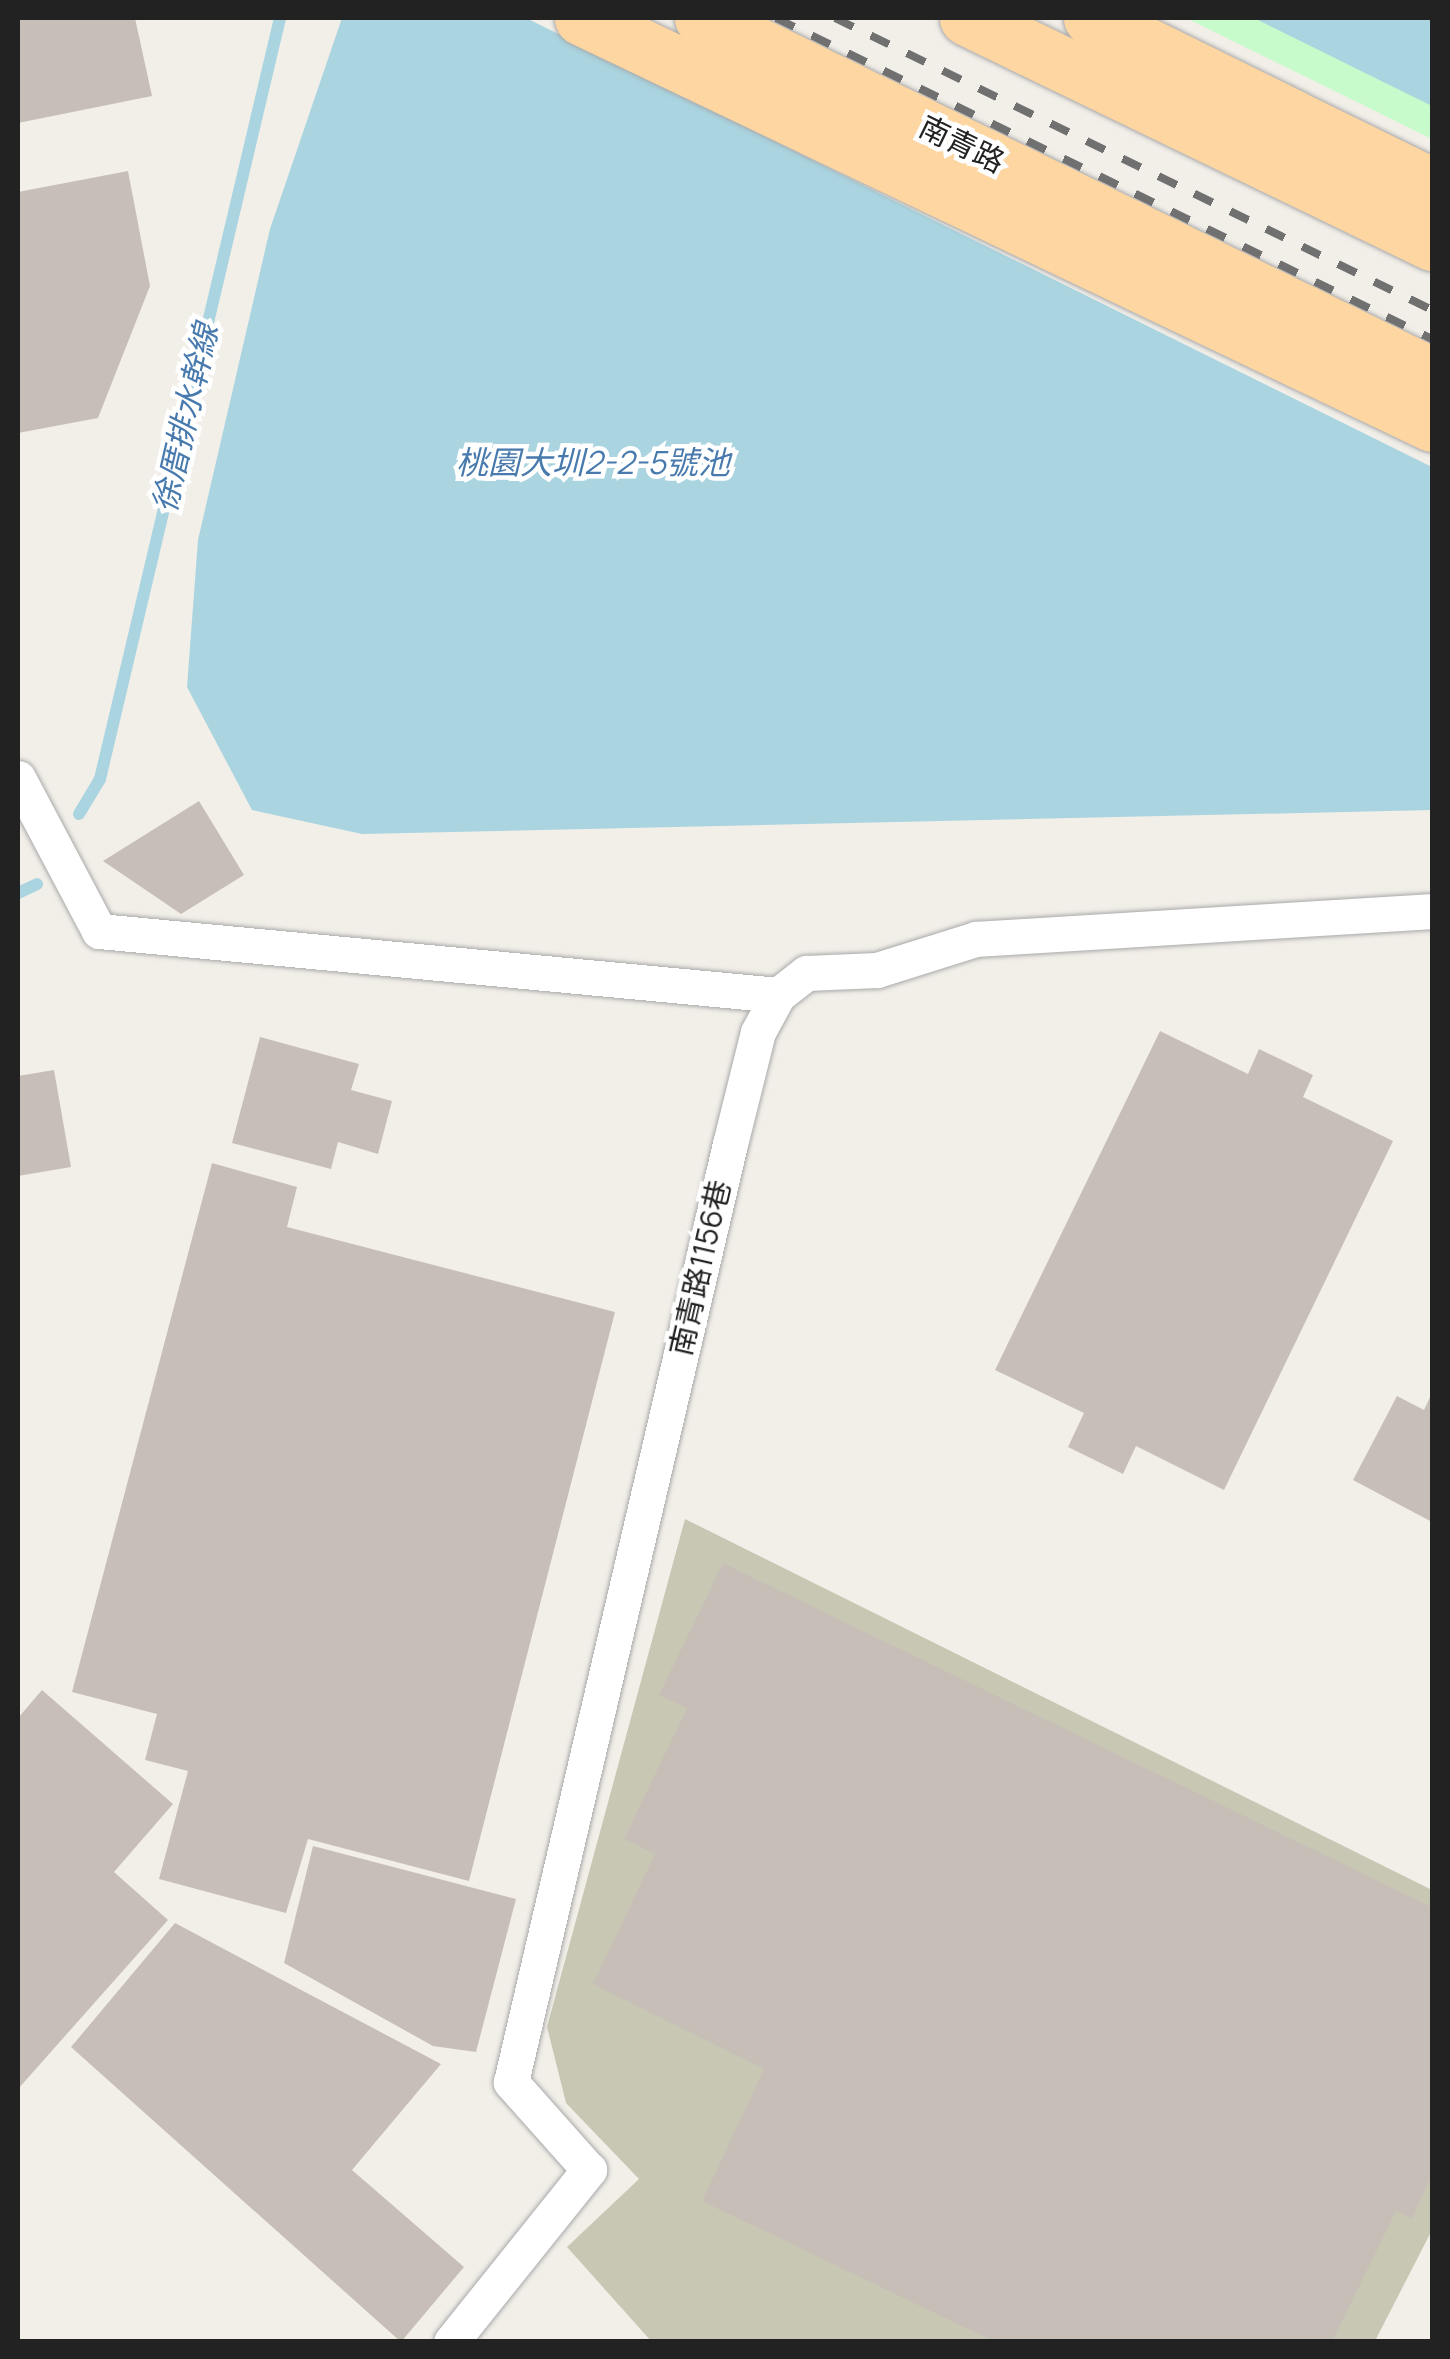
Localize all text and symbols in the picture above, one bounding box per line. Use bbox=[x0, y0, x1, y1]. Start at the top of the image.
street label: 南青路 bbox=[914, 108, 1010, 180]
water label: 徐厝排水幹線 bbox=[145, 320, 225, 516]
water label: 桃園大圳2-2-5號池 bbox=[456, 443, 730, 481]
street label: 南青路1156巷 bbox=[662, 1177, 738, 1359]

